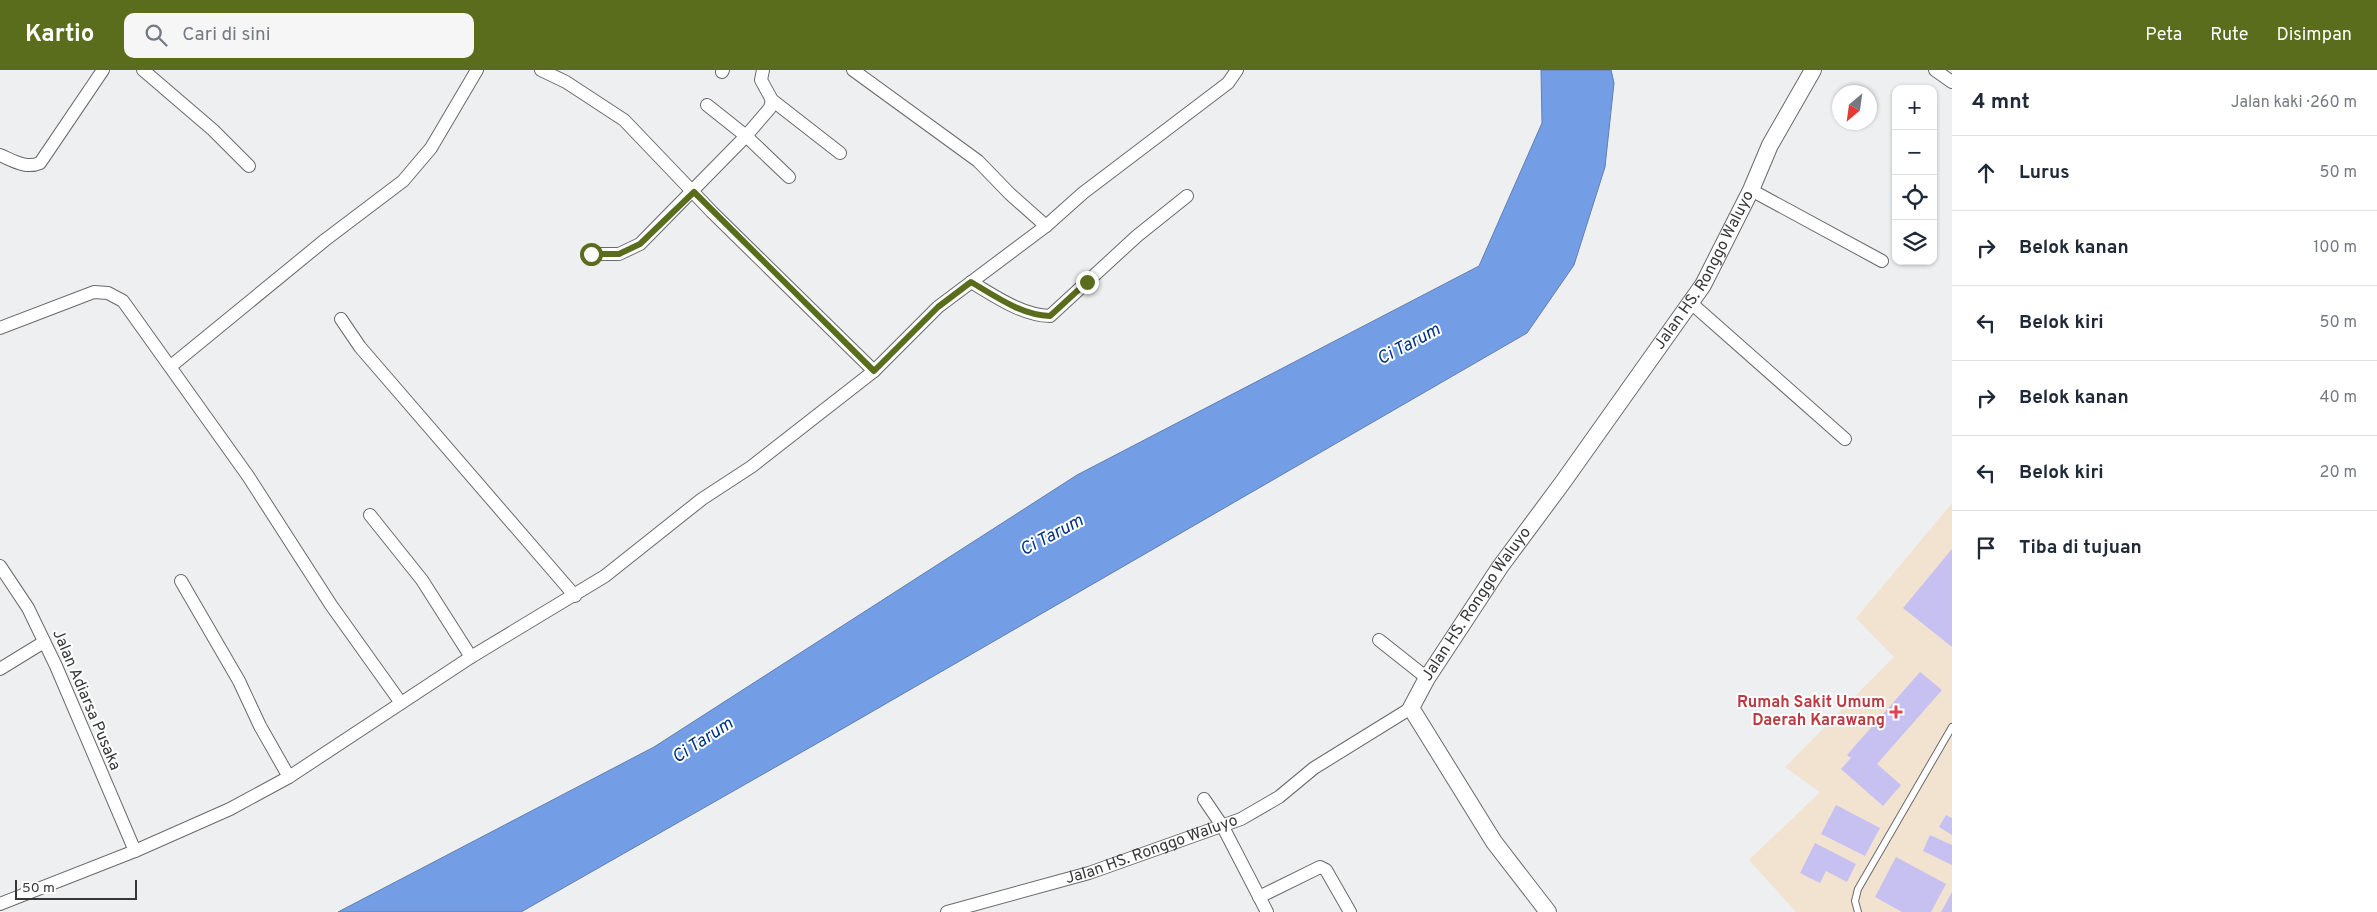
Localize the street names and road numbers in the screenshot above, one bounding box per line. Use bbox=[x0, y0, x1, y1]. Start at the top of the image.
street label: Jalan HS. Ronggo Waluyo bbox=[1650, 187, 1759, 354]
street label: Jalan HS. Ronggo Waluyo bbox=[1418, 523, 1536, 685]
street label: Jalan Adiarsa Pusaka bbox=[47, 627, 125, 773]
street label: Jalan HS. Ronggo Waluyo bbox=[1063, 811, 1241, 889]

